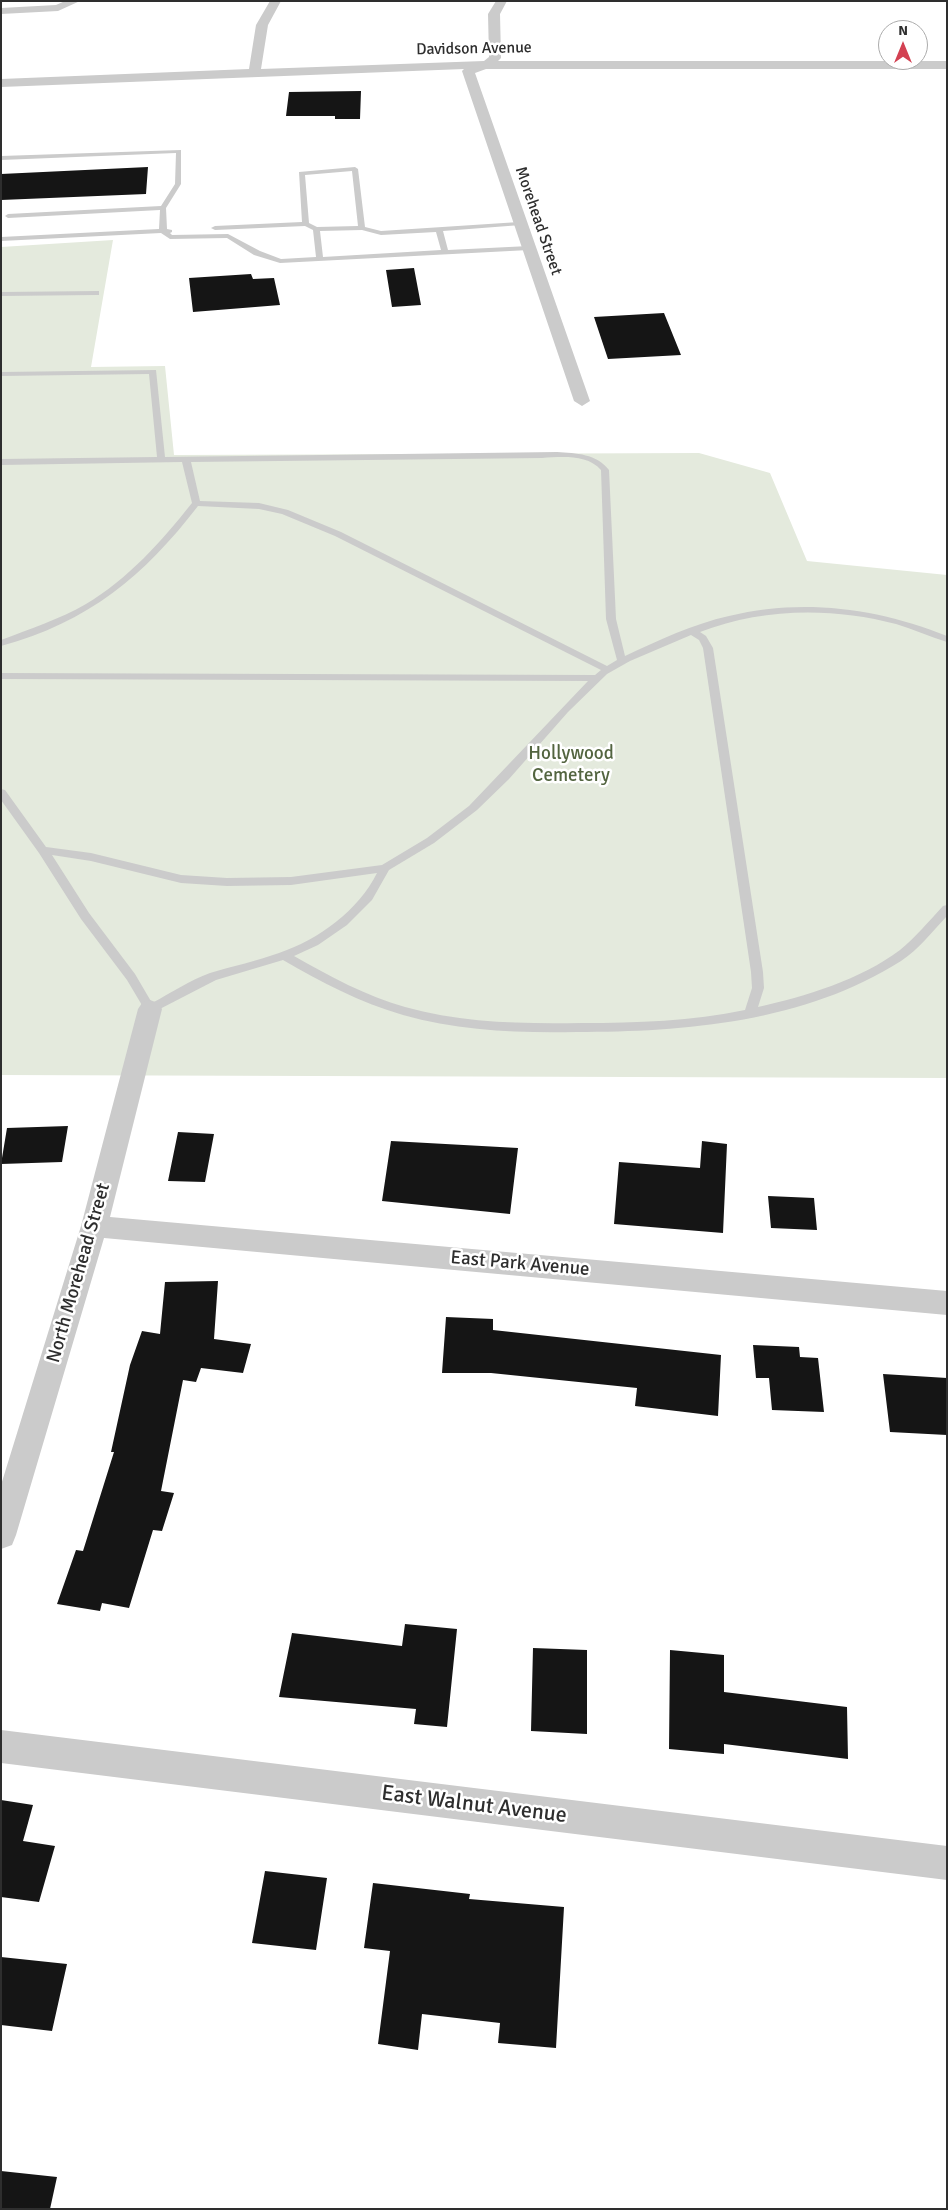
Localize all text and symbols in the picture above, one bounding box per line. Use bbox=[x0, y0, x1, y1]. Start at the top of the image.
north arrow bbox=[878, 20, 928, 70]
text: N bbox=[898, 22, 908, 39]
street label: Davidson Avenue bbox=[416, 38, 532, 60]
street label: Morehead Street bbox=[510, 164, 566, 278]
park label: Hollywood Cemetery bbox=[528, 743, 614, 787]
street label: North Morehead Street bbox=[42, 1181, 116, 1365]
street label: East Park Avenue bbox=[450, 1247, 590, 1281]
street label: East Walnut Avenue bbox=[380, 1781, 568, 1829]

